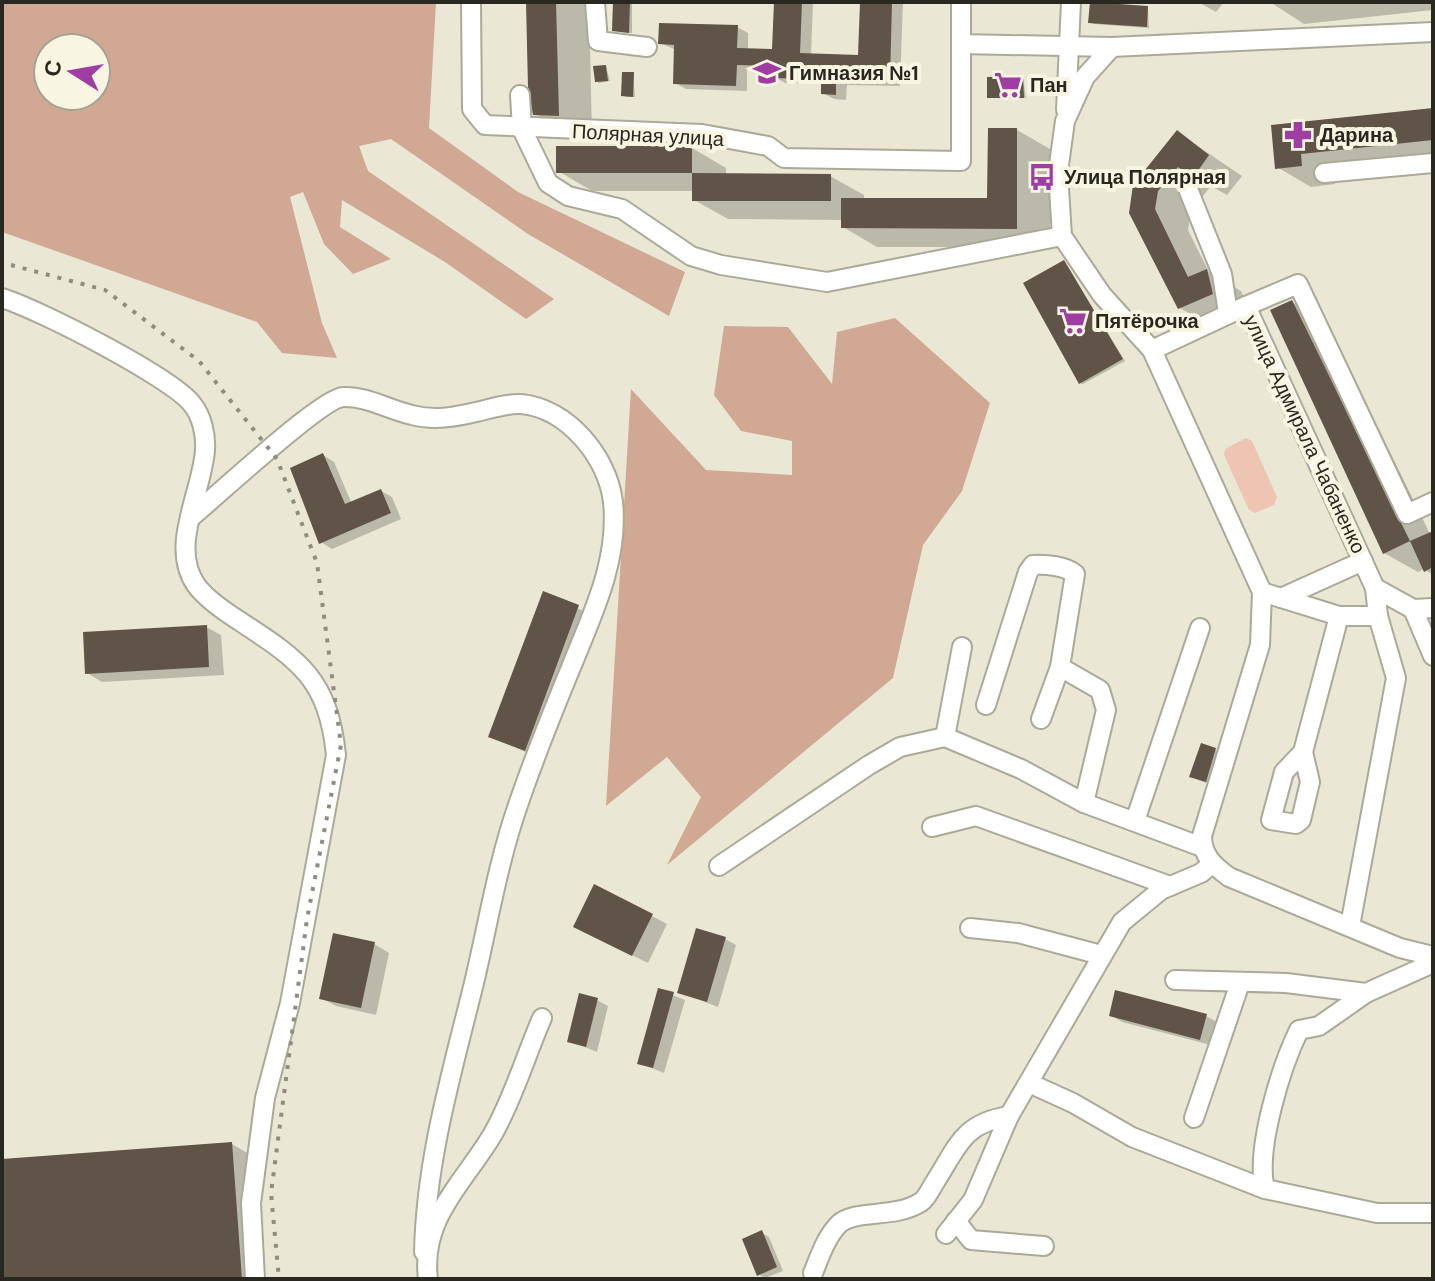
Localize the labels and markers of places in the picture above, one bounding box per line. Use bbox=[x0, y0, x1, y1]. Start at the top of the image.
school or university icon: Гимназия №1 bbox=[752, 58, 782, 88]
place label: Гимназия №1 bbox=[789, 60, 919, 86]
supermarket icon: Пан bbox=[993, 70, 1023, 100]
place label: Пан bbox=[1030, 72, 1068, 98]
pharmacy icon: Дарина bbox=[1283, 120, 1313, 150]
place label: Дарина bbox=[1320, 122, 1394, 148]
bus stop icon: Улица Полярная bbox=[1027, 162, 1057, 192]
place label: Улица Полярная bbox=[1064, 164, 1226, 190]
supermarket icon: Пятёрочка bbox=[1058, 306, 1088, 336]
place label: Пятёрочка bbox=[1095, 308, 1200, 334]

